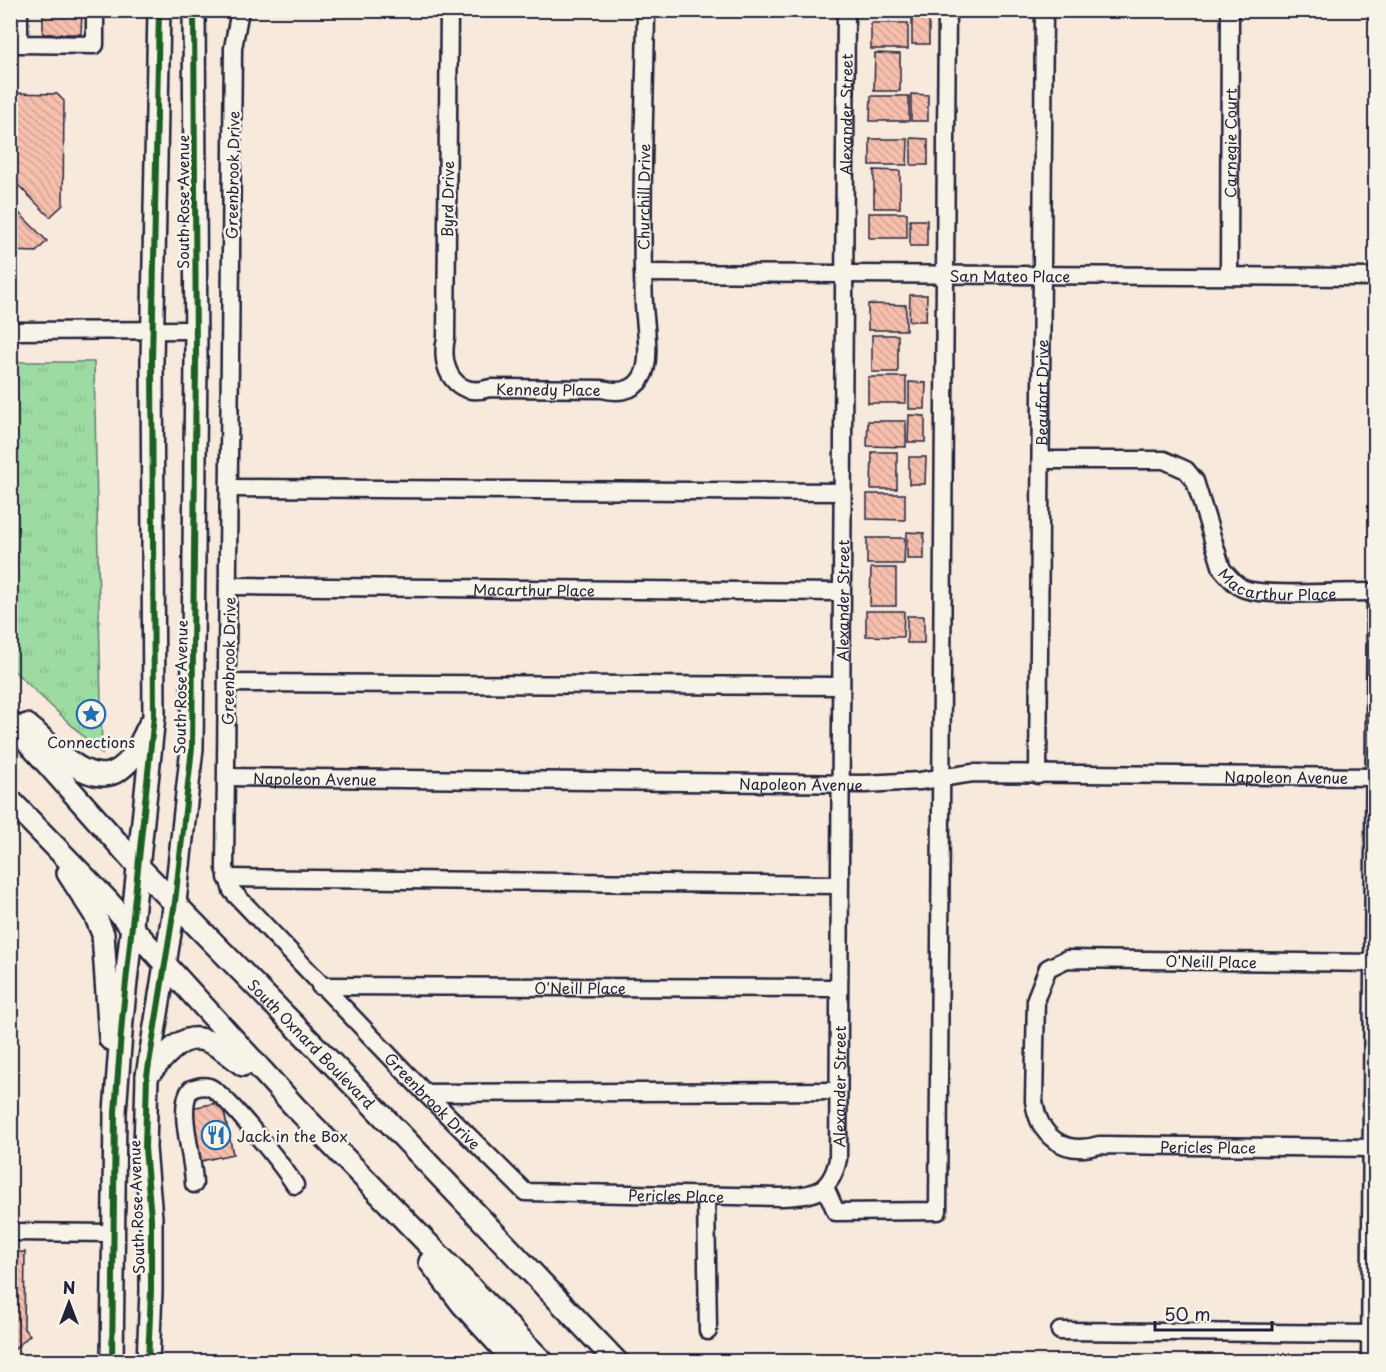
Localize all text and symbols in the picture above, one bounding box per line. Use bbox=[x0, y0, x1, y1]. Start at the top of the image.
street label: Alexander Street bbox=[833, 54, 857, 176]
street label: Carnegie Court bbox=[1218, 88, 1241, 198]
street label: Greenbrook Drive bbox=[219, 111, 245, 239]
street label: South Rose Avenue bbox=[171, 135, 194, 269]
street label: Churchill Drive bbox=[631, 143, 655, 250]
street label: Byrd Drive bbox=[435, 161, 459, 237]
street label: San Mateo Place bbox=[950, 263, 1070, 287]
street label: Beaufort Drive bbox=[1029, 339, 1053, 447]
street label: Kennedy Place bbox=[496, 377, 601, 400]
street label: Alexander Street bbox=[830, 540, 854, 662]
street label: Macarthur Place bbox=[1214, 562, 1337, 605]
street label: Macarthur Place bbox=[473, 577, 595, 601]
street label: Greenbrook Drive bbox=[215, 597, 241, 725]
street label: South Rose Avenue bbox=[167, 620, 193, 754]
place icon: Connections bbox=[75, 698, 107, 730]
place label: Connections bbox=[47, 730, 135, 753]
street label: Napoleon Avenue bbox=[1224, 764, 1348, 788]
street label: Napoleon Avenue bbox=[253, 766, 377, 790]
street label: Napoleon Avenue bbox=[739, 771, 863, 795]
street label: O'Neill Place bbox=[1165, 949, 1257, 973]
street label: South Oxnard Boulevard bbox=[243, 973, 381, 1113]
street label: O'Neill Place bbox=[534, 975, 626, 999]
street label: Alexander Street bbox=[827, 1026, 850, 1148]
street label: Greenbrook Drive bbox=[380, 1047, 486, 1154]
restaurant icon: Jack in the Box bbox=[200, 1119, 232, 1151]
place label: Jack in the Box bbox=[237, 1124, 348, 1147]
street label: Pericles Place bbox=[1160, 1134, 1256, 1158]
street label: South Rose Avenue bbox=[122, 1140, 150, 1274]
street label: Pericles Place bbox=[628, 1183, 724, 1207]
north arrow bbox=[39, 1273, 99, 1333]
text: N bbox=[63, 1275, 75, 1299]
scale bar bbox=[1155, 1294, 1272, 1332]
text: 50 m bbox=[1164, 1300, 1211, 1327]

